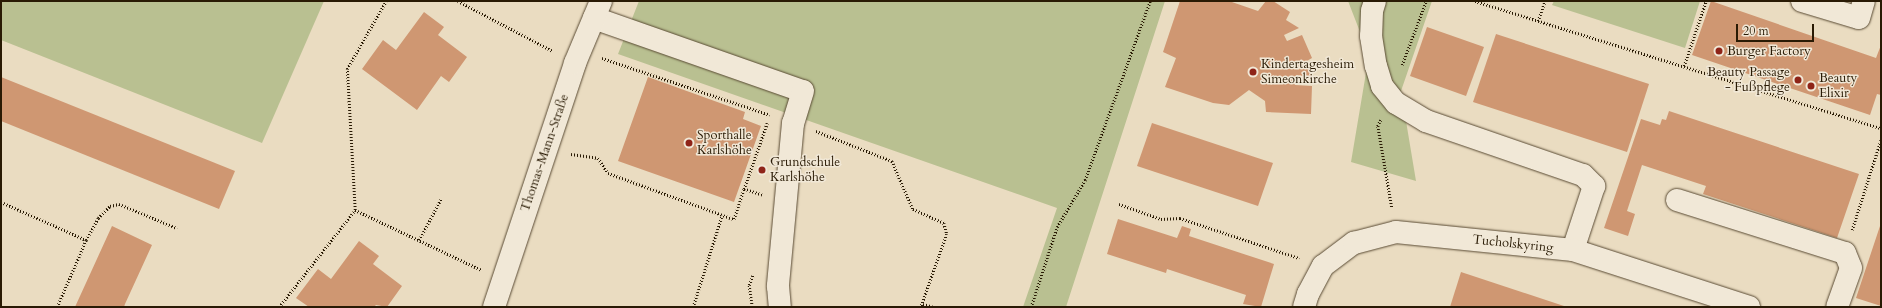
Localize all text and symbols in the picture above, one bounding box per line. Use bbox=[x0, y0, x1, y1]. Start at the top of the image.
scale bar bbox=[1738, 16, 1816, 42]
text: 20 m bbox=[1743, 23, 1769, 39]
place label: Burger Factory bbox=[1727, 43, 1811, 59]
marker: Burger Factory bbox=[1714, 46, 1724, 56]
place label: Kindertagesheim Simeonkirche bbox=[1261, 57, 1354, 88]
place label: Beauty Passage - Fußpflege bbox=[1707, 65, 1790, 96]
marker: Kindertagesheim Simeonkirche bbox=[1248, 67, 1258, 77]
place label: Beauty Elixir bbox=[1819, 71, 1857, 102]
marker: Beauty Passage - Fußpflege bbox=[1793, 75, 1803, 85]
marker: Beauty Elixir bbox=[1806, 81, 1816, 91]
street label: Thomas-Mann-Straße bbox=[518, 92, 572, 214]
place label: Sporthalle Karlshöhe bbox=[697, 128, 752, 159]
marker: Sporthalle Karlshöhe bbox=[684, 138, 694, 148]
place label: Grundschule Karlshöhe bbox=[770, 155, 840, 186]
marker: Grundschule Karlshöhe bbox=[757, 165, 767, 175]
street label: Tucholskyring bbox=[1472, 232, 1554, 256]

